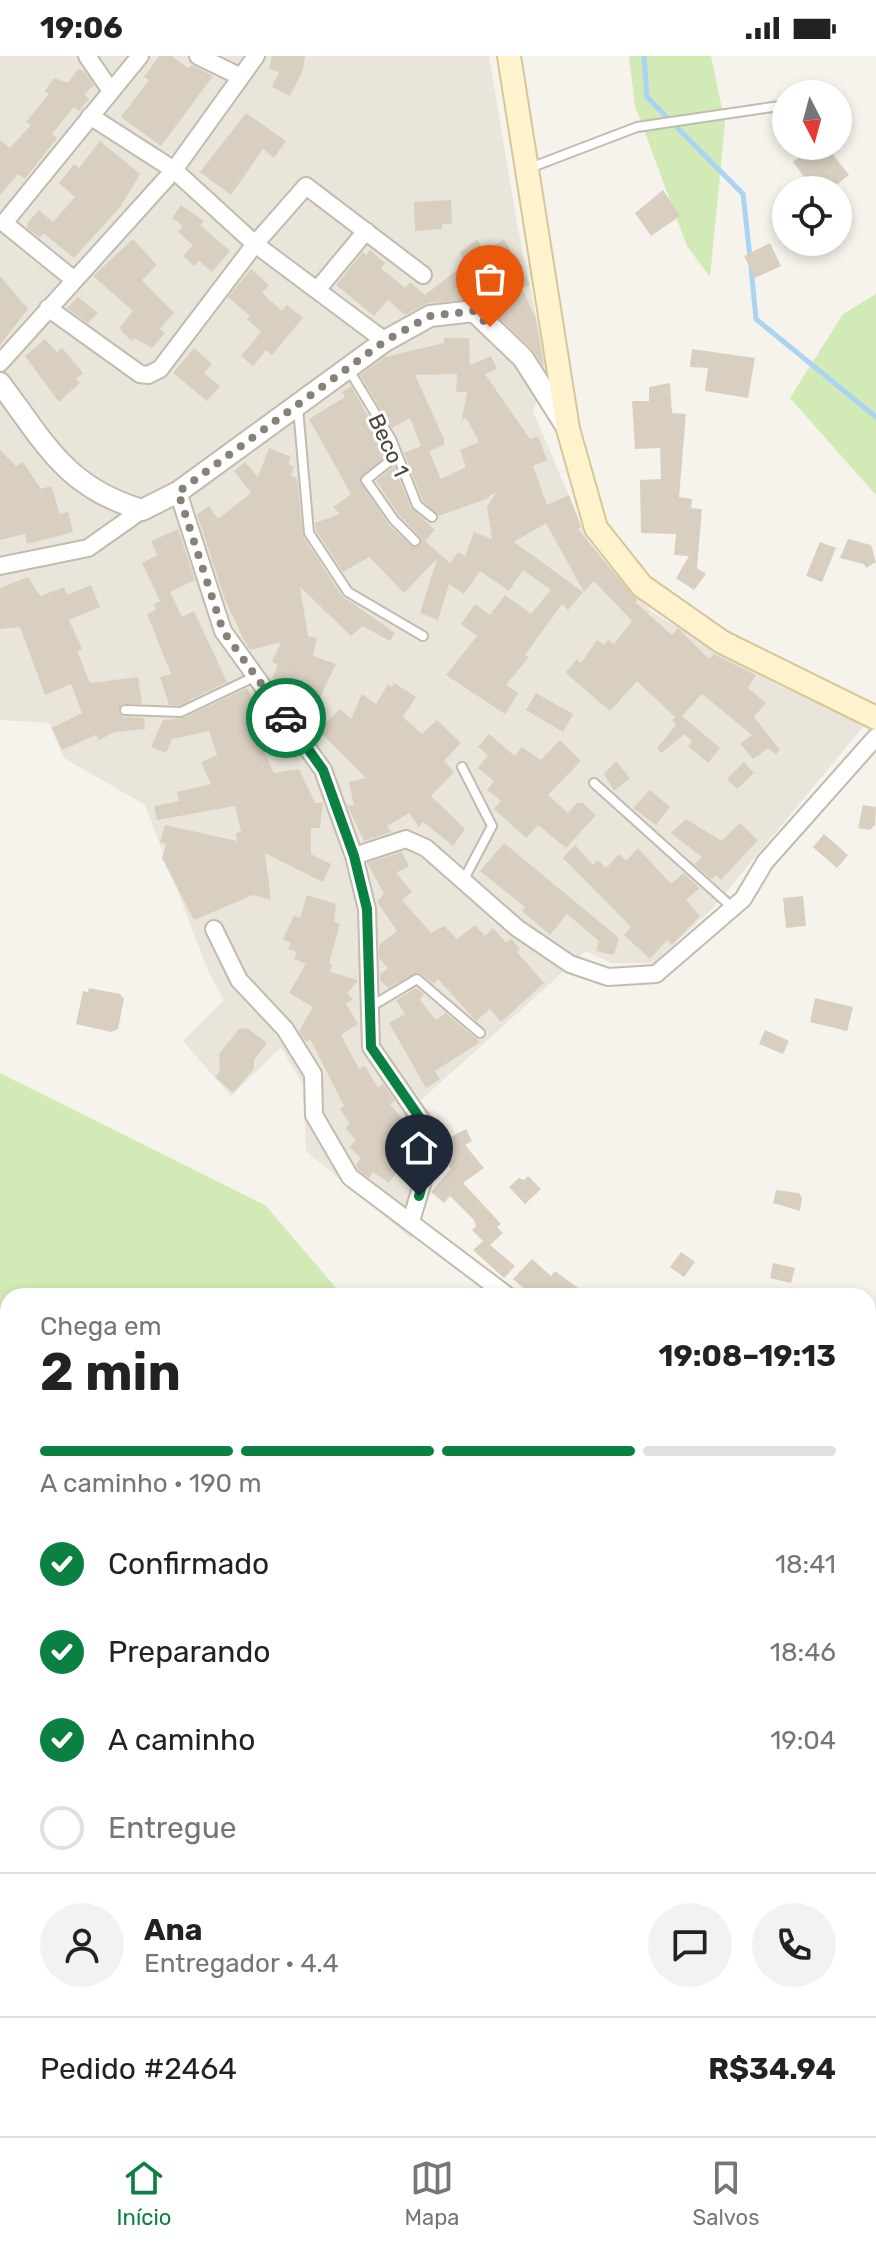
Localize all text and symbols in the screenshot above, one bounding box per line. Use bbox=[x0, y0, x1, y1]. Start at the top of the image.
text: 19:06 bbox=[40, 10, 123, 46]
north arrow bbox=[772, 80, 852, 160]
map controls bbox=[772, 80, 852, 256]
button: locate bbox=[772, 176, 852, 256]
pin bbox=[456, 245, 524, 327]
icon: bag bbox=[468, 257, 512, 301]
street label: Beco 1 bbox=[362, 409, 415, 481]
courier bbox=[246, 678, 326, 758]
icon: car bbox=[264, 696, 308, 740]
pin bbox=[385, 1114, 453, 1196]
icon: home bbox=[397, 1126, 441, 1170]
text: Chega em bbox=[40, 1311, 162, 1342]
text: 19:08–19:13 bbox=[659, 1338, 836, 1374]
text: 2 min bbox=[40, 1341, 181, 1403]
text: A caminho · 190 m bbox=[40, 1468, 262, 1499]
icon: check bbox=[40, 1542, 84, 1586]
text: Confirmado bbox=[108, 1546, 269, 1582]
text: 18:41 bbox=[775, 1549, 836, 1580]
icon: check bbox=[40, 1630, 84, 1674]
text: Preparando bbox=[108, 1634, 271, 1670]
text: 18:46 bbox=[770, 1637, 836, 1668]
icon: check bbox=[40, 1718, 84, 1762]
text: A caminho bbox=[108, 1722, 255, 1758]
text: 19:04 bbox=[770, 1725, 836, 1756]
text: Entregue bbox=[108, 1810, 237, 1846]
button: person bbox=[40, 1903, 124, 1987]
button: chat bbox=[648, 1903, 732, 1987]
button: phone bbox=[752, 1903, 836, 1987]
text: Ana bbox=[144, 1912, 202, 1948]
text: Entregador · 4.4 bbox=[144, 1948, 339, 1979]
text: Pedido #2464 bbox=[40, 2051, 237, 2087]
text: R$34.94 bbox=[708, 2051, 836, 2087]
tab: Início bbox=[117, 2156, 171, 2231]
tab: Mapa bbox=[405, 2156, 459, 2231]
tab: Salvos bbox=[693, 2156, 759, 2231]

